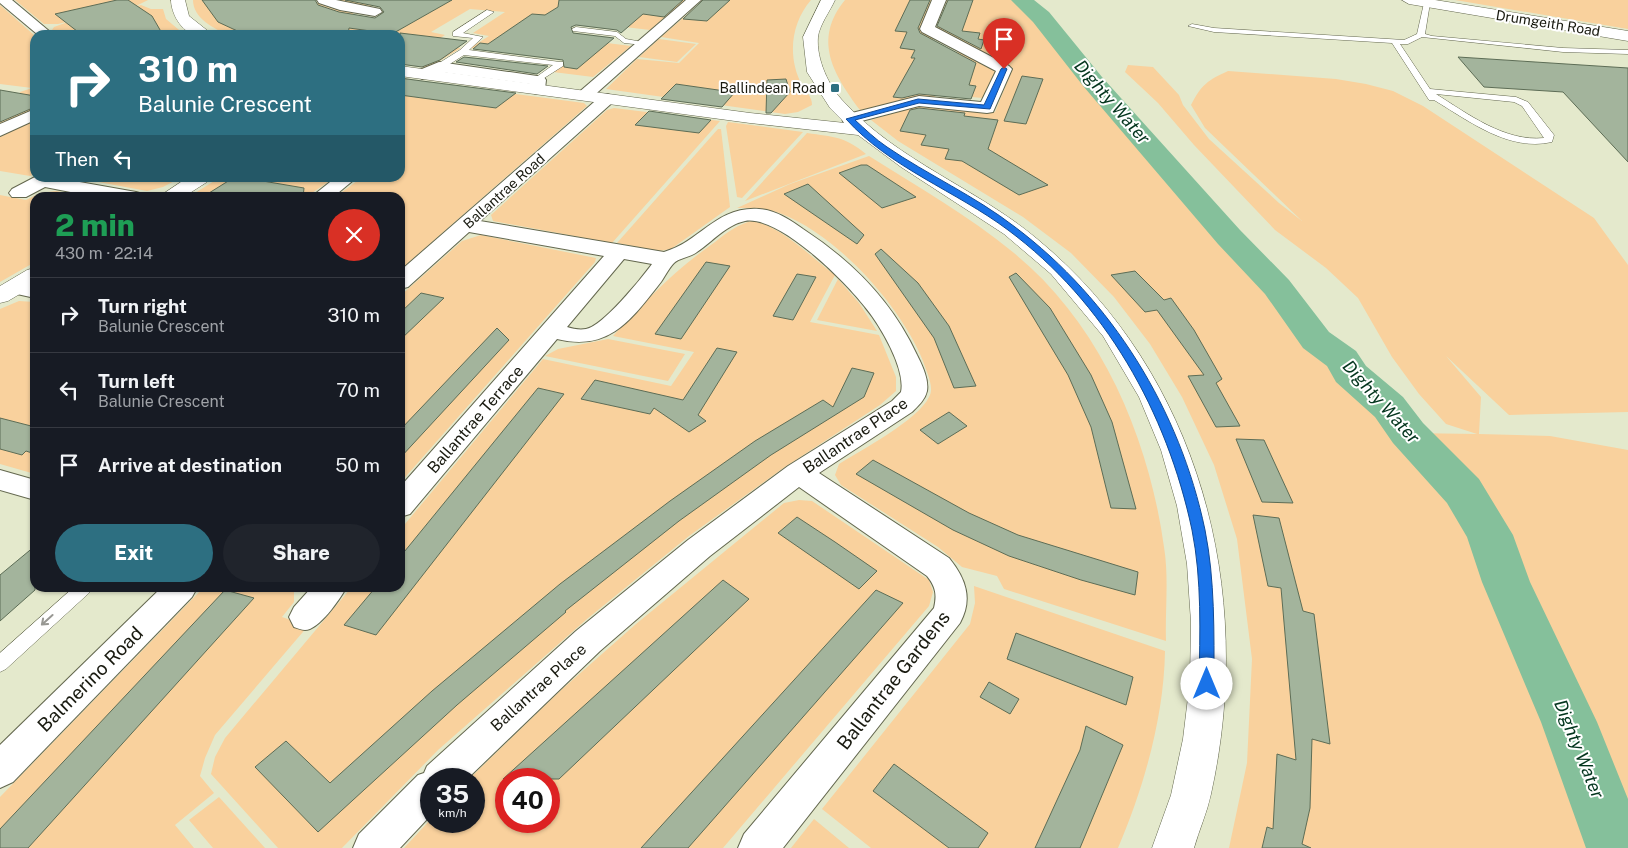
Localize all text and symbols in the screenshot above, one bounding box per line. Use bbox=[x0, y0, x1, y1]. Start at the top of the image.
street label: Drumgeith Road bbox=[1495, 7, 1601, 39]
pin bbox=[983, 18, 1025, 69]
icon: arrive bbox=[990, 25, 1018, 53]
text: 310 m bbox=[138, 49, 238, 90]
icon: right bbox=[55, 50, 120, 115]
water label: Dighty Water bbox=[1070, 55, 1155, 148]
place label: Ballindean Road bbox=[719, 80, 825, 96]
marker: Ballindean Road bbox=[829, 82, 841, 94]
text: Balunie Crescent bbox=[138, 91, 312, 117]
icon: left bbox=[109, 145, 137, 173]
text: Then bbox=[55, 148, 99, 170]
street label: Ballantrae Road bbox=[460, 150, 548, 232]
text: 2 min bbox=[55, 207, 135, 243]
button: close bbox=[328, 209, 380, 261]
text: 430 m · 22:14 bbox=[55, 244, 153, 263]
text: Turn right bbox=[98, 295, 187, 317]
icon: right bbox=[55, 301, 83, 329]
text: 310 m bbox=[328, 304, 380, 326]
text: Balunie Crescent bbox=[98, 317, 225, 336]
water label: Dighty Water bbox=[1339, 356, 1424, 448]
street label: Ballantrae Terrace bbox=[423, 361, 527, 477]
text: Turn left bbox=[98, 370, 175, 392]
icon: left bbox=[55, 376, 83, 404]
text: 70 m bbox=[336, 379, 380, 401]
text: Balunie Crescent bbox=[98, 392, 225, 411]
street label: Ballantrae Place bbox=[799, 393, 911, 477]
icon: arrive bbox=[55, 451, 83, 479]
text: Arrive at destination bbox=[98, 454, 282, 476]
text: 50 m bbox=[335, 454, 380, 476]
button: Exit bbox=[55, 524, 213, 582]
button: Share bbox=[223, 524, 380, 582]
street label: Ballantrae Gardens bbox=[832, 606, 954, 754]
one-way arrow bbox=[41, 615, 54, 626]
street label: Balmerino Road bbox=[33, 622, 147, 736]
street label: Ballantrae Place bbox=[487, 639, 590, 735]
position arrow bbox=[1180, 657, 1232, 709]
water label: Dighty Water bbox=[1550, 696, 1609, 801]
speed limit sign: 40 bbox=[495, 768, 560, 833]
text: 35 bbox=[436, 779, 469, 809]
text: km/h bbox=[438, 806, 467, 820]

